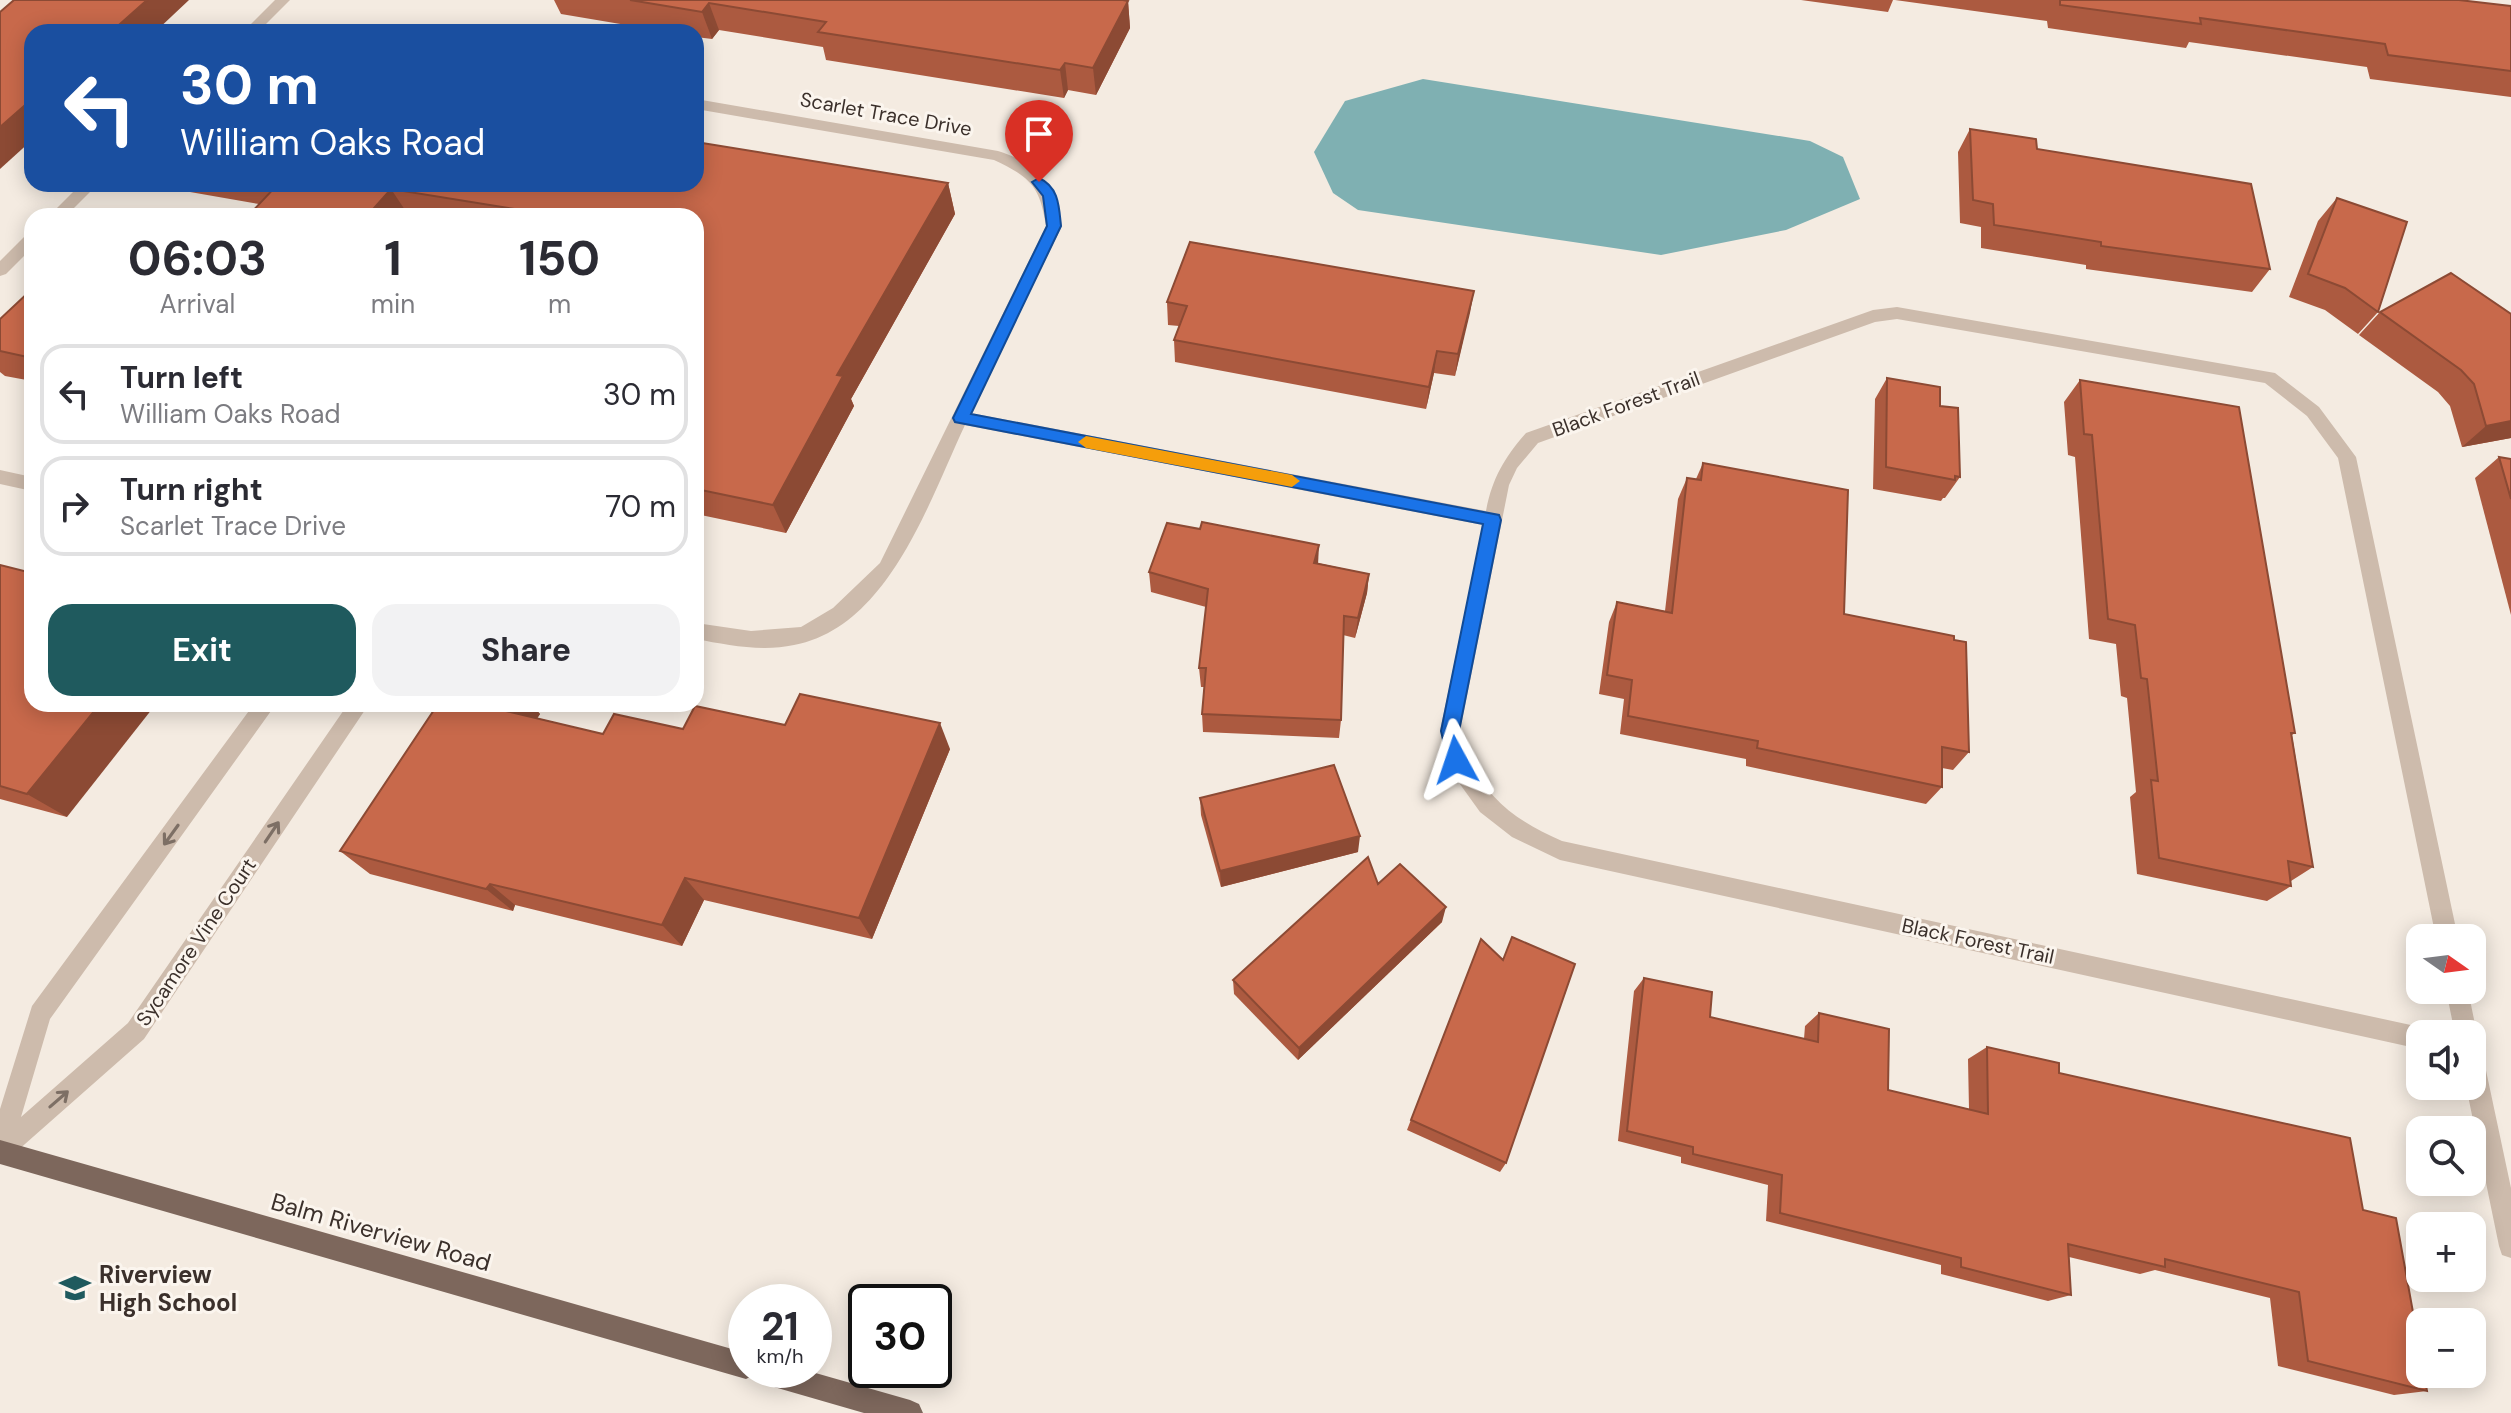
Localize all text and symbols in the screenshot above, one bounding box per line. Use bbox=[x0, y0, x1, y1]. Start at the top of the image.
text: 30 m bbox=[180, 48, 319, 121]
icon: left bbox=[48, 56, 152, 160]
street label: Scarlet Trace Drive bbox=[798, 86, 974, 142]
pin bbox=[1005, 100, 1073, 182]
icon: arrive bbox=[1017, 112, 1061, 156]
text: William Oaks Road bbox=[180, 119, 485, 166]
text: 06:03 bbox=[128, 227, 267, 290]
text: 1 bbox=[384, 227, 402, 290]
text: 150 bbox=[519, 227, 600, 290]
text: Arrival bbox=[160, 287, 235, 321]
text: min bbox=[371, 287, 415, 321]
text: m bbox=[548, 287, 571, 321]
text: Turn left bbox=[120, 358, 243, 397]
street label: Black Forest Trail bbox=[1549, 365, 1703, 443]
icon: left bbox=[52, 372, 96, 416]
text: 30 m bbox=[603, 375, 676, 414]
text: William Oaks Road bbox=[120, 397, 341, 431]
text: Turn right bbox=[120, 470, 263, 509]
icon: right bbox=[52, 484, 96, 528]
text: 70 m bbox=[605, 487, 676, 526]
text: Scarlet Trace Drive bbox=[120, 509, 346, 543]
button: Exit bbox=[48, 604, 356, 696]
button: Share bbox=[372, 604, 680, 696]
position arrow bbox=[1414, 718, 1498, 802]
one-way arrow bbox=[263, 821, 280, 843]
one-way arrow bbox=[163, 823, 179, 845]
street label: Sycamore Vine Court bbox=[130, 853, 262, 1031]
street label: Black Forest Trail bbox=[1899, 912, 2057, 970]
north arrow bbox=[2406, 924, 2486, 1004]
map controls bbox=[2406, 924, 2486, 1388]
button: sound bbox=[2406, 1020, 2486, 1100]
one-way arrow bbox=[48, 1090, 68, 1108]
button: search bbox=[2406, 1116, 2486, 1196]
street label: Balm Riverview Road bbox=[267, 1186, 495, 1278]
button: + bbox=[2406, 1212, 2486, 1292]
place label: Riverview High School bbox=[99, 1259, 237, 1318]
school or university icon: Riverview High School bbox=[58, 1271, 92, 1305]
speed limit sign: 30 bbox=[848, 1284, 952, 1388]
text: 21 bbox=[761, 1300, 799, 1352]
button: − bbox=[2406, 1308, 2486, 1388]
text: km/h bbox=[756, 1343, 804, 1369]

